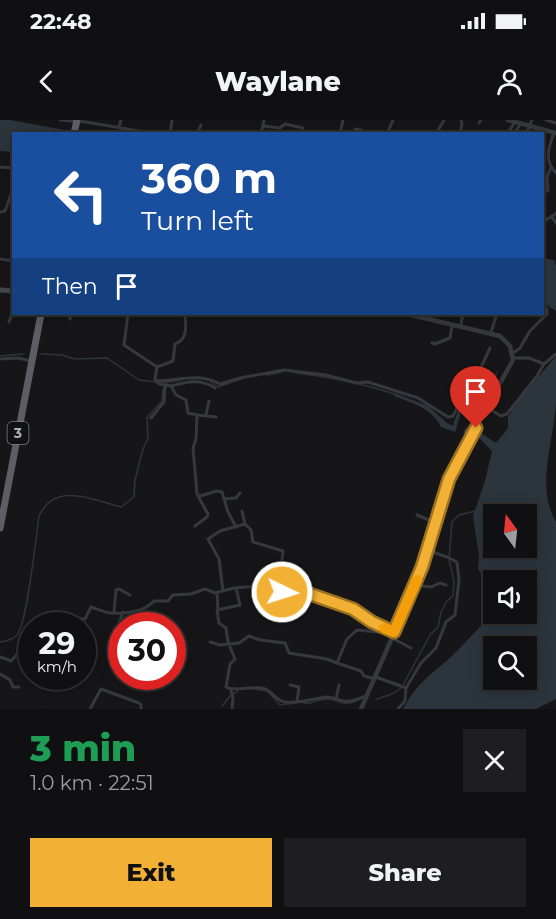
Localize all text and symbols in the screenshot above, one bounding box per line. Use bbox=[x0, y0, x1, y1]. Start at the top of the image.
text: 22:48 bbox=[30, 8, 92, 35]
icon: back bbox=[30, 65, 63, 98]
text: Waylane bbox=[215, 65, 341, 98]
icon: person bbox=[493, 65, 526, 98]
text: 360 m bbox=[141, 152, 277, 204]
icon: left bbox=[42, 156, 120, 234]
text: Turn left bbox=[141, 204, 254, 237]
icon: arrive bbox=[110, 270, 143, 303]
text: Then bbox=[42, 273, 98, 300]
pin bbox=[450, 366, 501, 428]
icon: arrive bbox=[459, 375, 492, 408]
road number: 3 bbox=[8, 422, 28, 444]
north arrow bbox=[483, 504, 537, 558]
map controls bbox=[483, 504, 537, 690]
position arrow bbox=[250, 560, 314, 624]
button: sound bbox=[483, 570, 537, 624]
speed limit sign: 30 bbox=[108, 612, 186, 690]
text: 29 bbox=[39, 625, 75, 662]
button: search bbox=[483, 636, 537, 690]
text: km/h bbox=[37, 657, 77, 676]
text: 3 min bbox=[30, 726, 136, 770]
button: close bbox=[463, 729, 526, 792]
text: 1.0 km · 22:51 bbox=[30, 771, 154, 795]
button: Exit bbox=[30, 838, 272, 907]
button: Share bbox=[284, 838, 526, 907]

